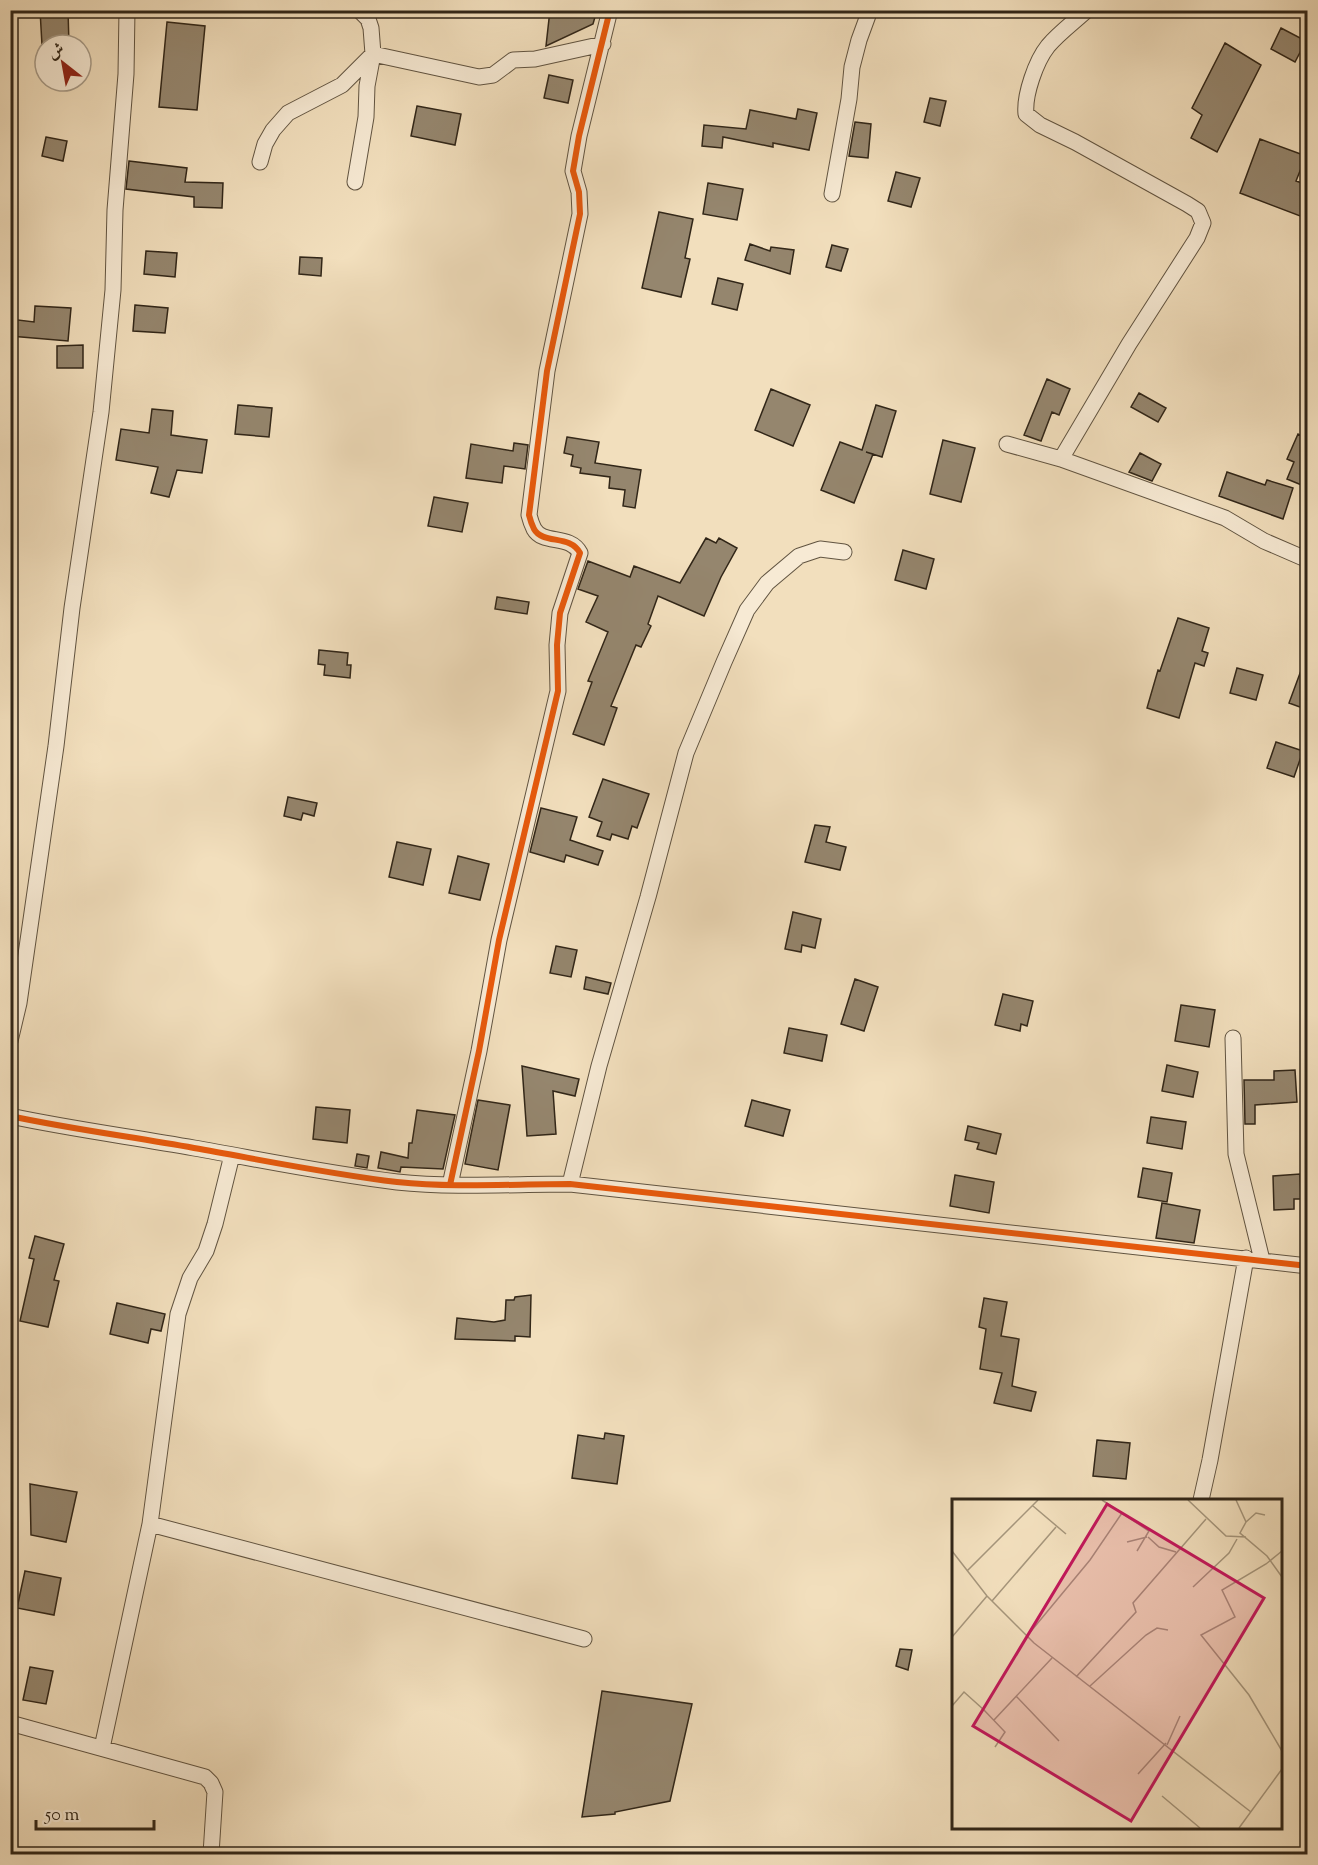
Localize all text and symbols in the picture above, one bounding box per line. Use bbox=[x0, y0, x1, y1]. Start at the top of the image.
north arrow bbox=[33, 33, 93, 93]
text: ش bbox=[44, 38, 69, 66]
inset map bbox=[952, 1499, 1282, 1829]
scale bar bbox=[36, 1793, 154, 1831]
text: 50 m bbox=[44, 1803, 80, 1829]

